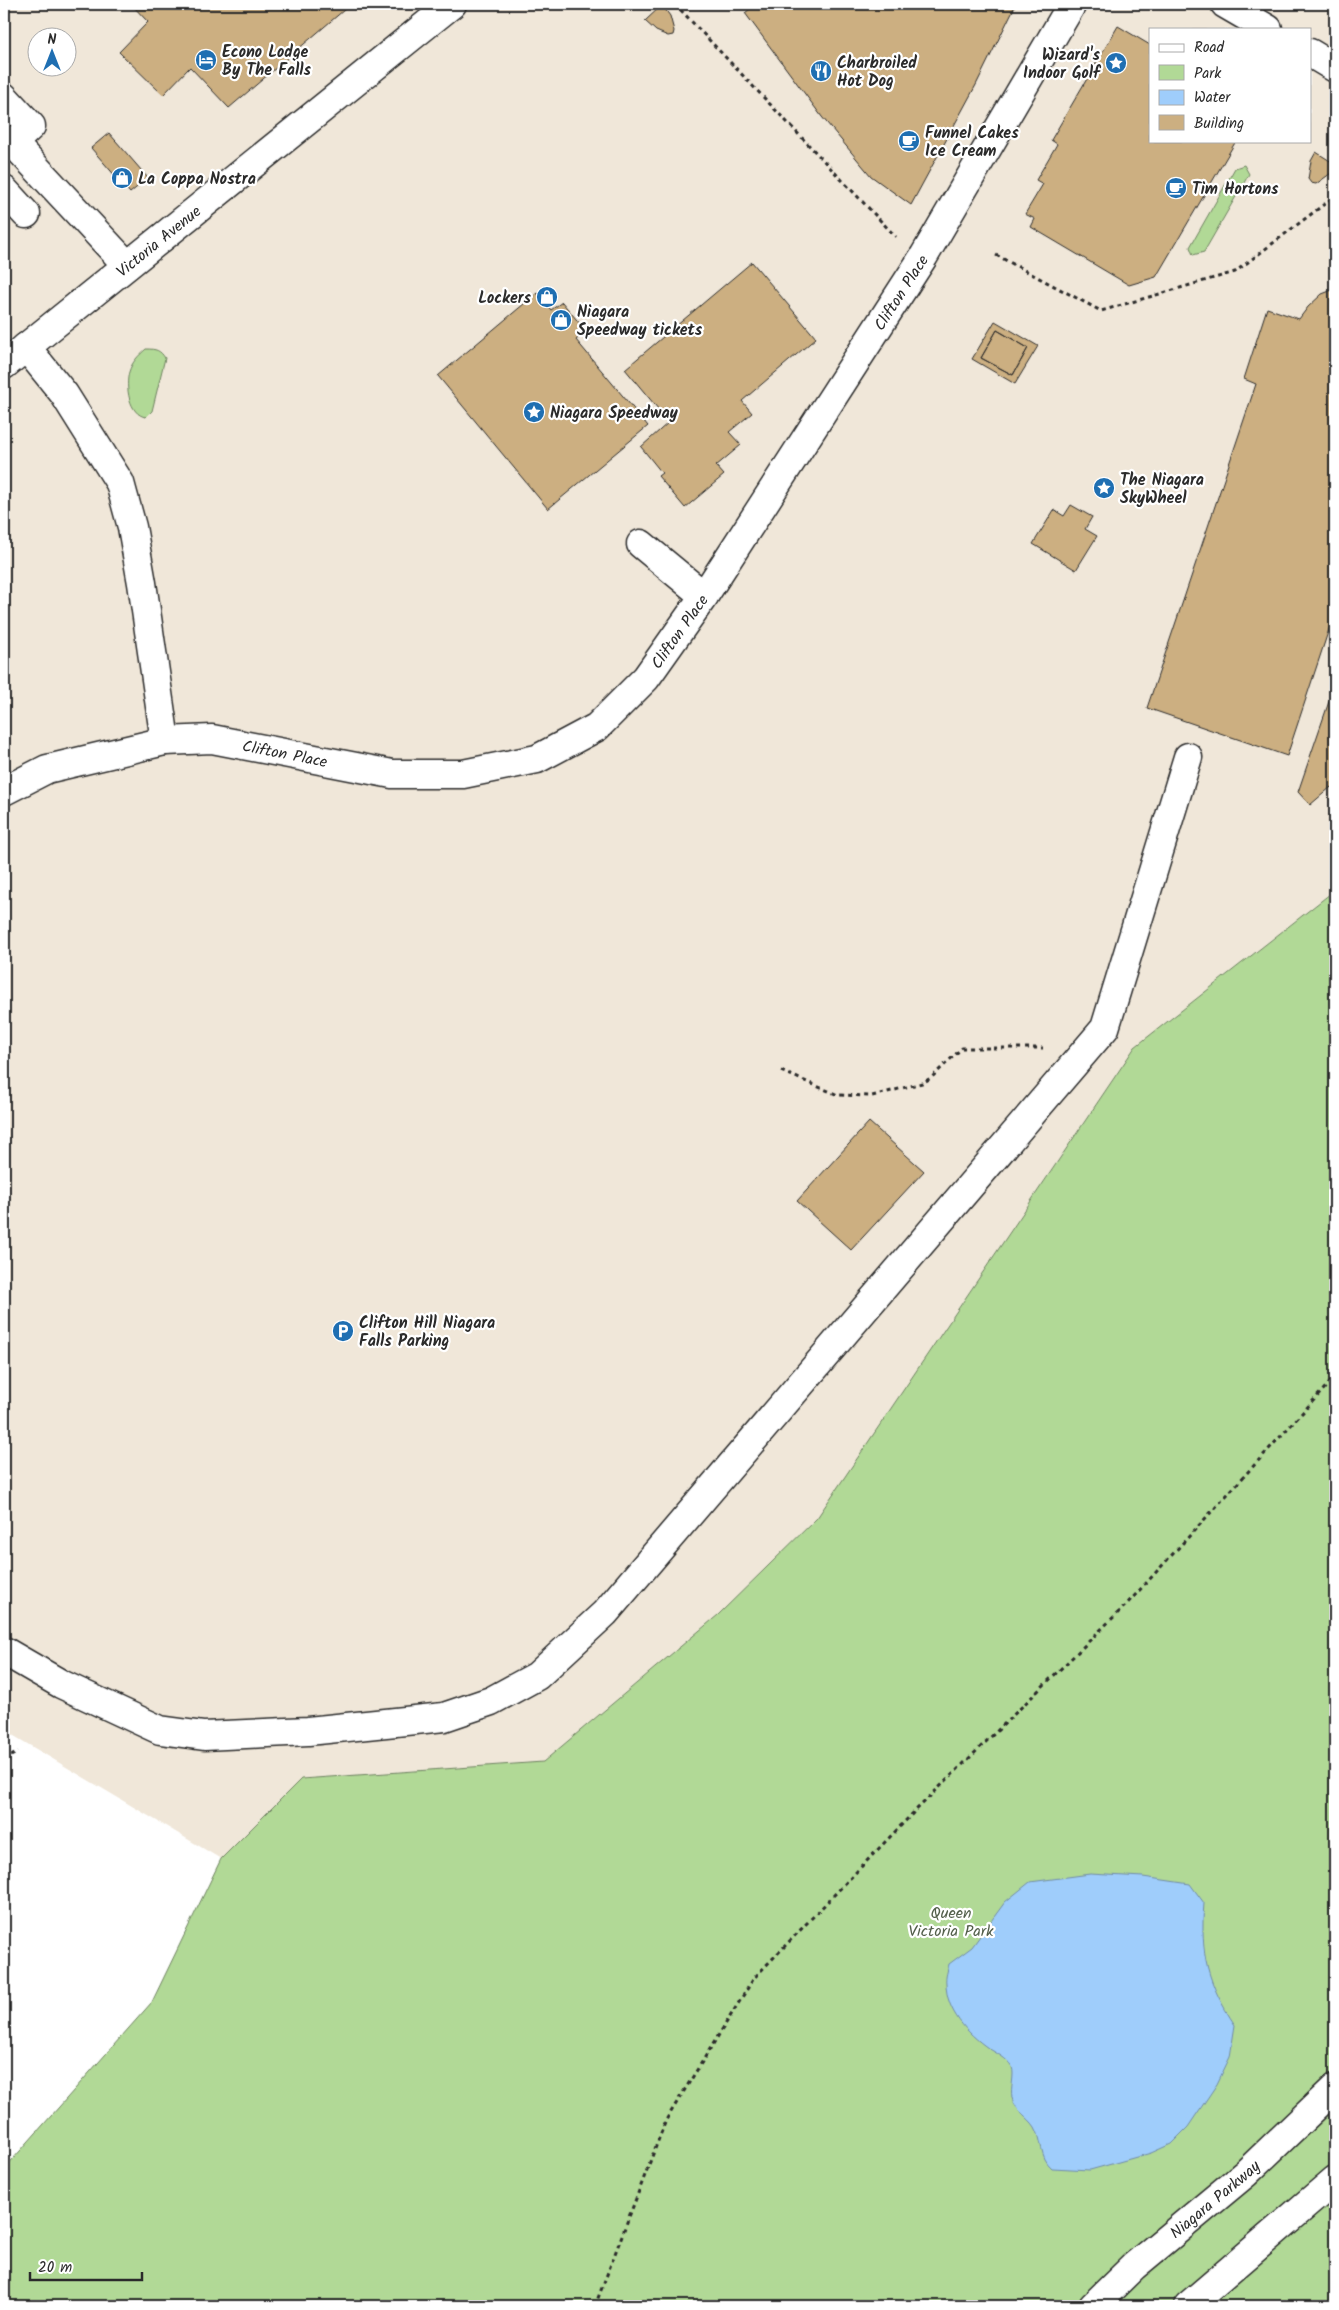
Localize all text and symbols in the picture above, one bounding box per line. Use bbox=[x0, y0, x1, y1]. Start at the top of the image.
north arrow bbox=[28, 28, 78, 78]
legend bbox=[1149, 28, 1312, 142]
text: N bbox=[48, 29, 57, 51]
text: Road bbox=[1194, 36, 1225, 60]
place label: Econo Lodge By The Falls bbox=[222, 40, 311, 83]
place label: Wizard's Indoor Golf bbox=[1023, 43, 1102, 86]
hotel icon: Econo Lodge By The Falls bbox=[194, 48, 218, 72]
place label: Charbroiled Hot Dog bbox=[837, 51, 917, 94]
place icon: Wizard's Indoor Golf bbox=[1104, 51, 1128, 75]
restaurant icon: Charbroiled Hot Dog bbox=[809, 59, 833, 83]
text: Park bbox=[1194, 62, 1222, 86]
text: Water bbox=[1194, 86, 1231, 110]
text: Building bbox=[1194, 112, 1244, 136]
place label: Funnel Cakes Ice Cream bbox=[925, 121, 1019, 164]
cafe icon: Funnel Cakes Ice Cream bbox=[897, 129, 921, 153]
shop icon: La Coppa Nostra bbox=[110, 166, 134, 190]
place label: La Coppa Nostra bbox=[138, 167, 256, 192]
cafe icon: Tim Hortons bbox=[1164, 176, 1188, 200]
place label: Tim Hortons bbox=[1192, 177, 1279, 202]
street label: Victoria Avenue bbox=[111, 200, 207, 284]
street label: Clifton Place bbox=[868, 250, 936, 336]
shop icon: Lockers bbox=[535, 285, 559, 309]
place label: Lockers bbox=[478, 286, 532, 311]
place label: Niagara Speedway tickets bbox=[577, 300, 703, 343]
shop icon: Niagara Speedway tickets bbox=[549, 308, 573, 332]
place icon: Niagara Speedway bbox=[522, 400, 546, 424]
place label: Niagara Speedway bbox=[550, 401, 679, 426]
place label: The Niagara SkyWheel bbox=[1120, 468, 1204, 511]
place icon: The Niagara SkyWheel bbox=[1092, 476, 1116, 500]
street label: Clifton Place bbox=[645, 590, 715, 675]
street label: Clifton Place bbox=[240, 734, 329, 775]
place label: Clifton Hill Niagara Falls Parking bbox=[359, 1311, 495, 1354]
parking icon: Clifton Hill Niagara Falls Parking bbox=[331, 1319, 355, 1343]
park label: Queen Victoria Park bbox=[909, 1901, 994, 1944]
street label: Niagara Parkway bbox=[1165, 2154, 1267, 2245]
scale bar bbox=[30, 2250, 142, 2282]
text: 20 m bbox=[38, 2256, 72, 2280]

